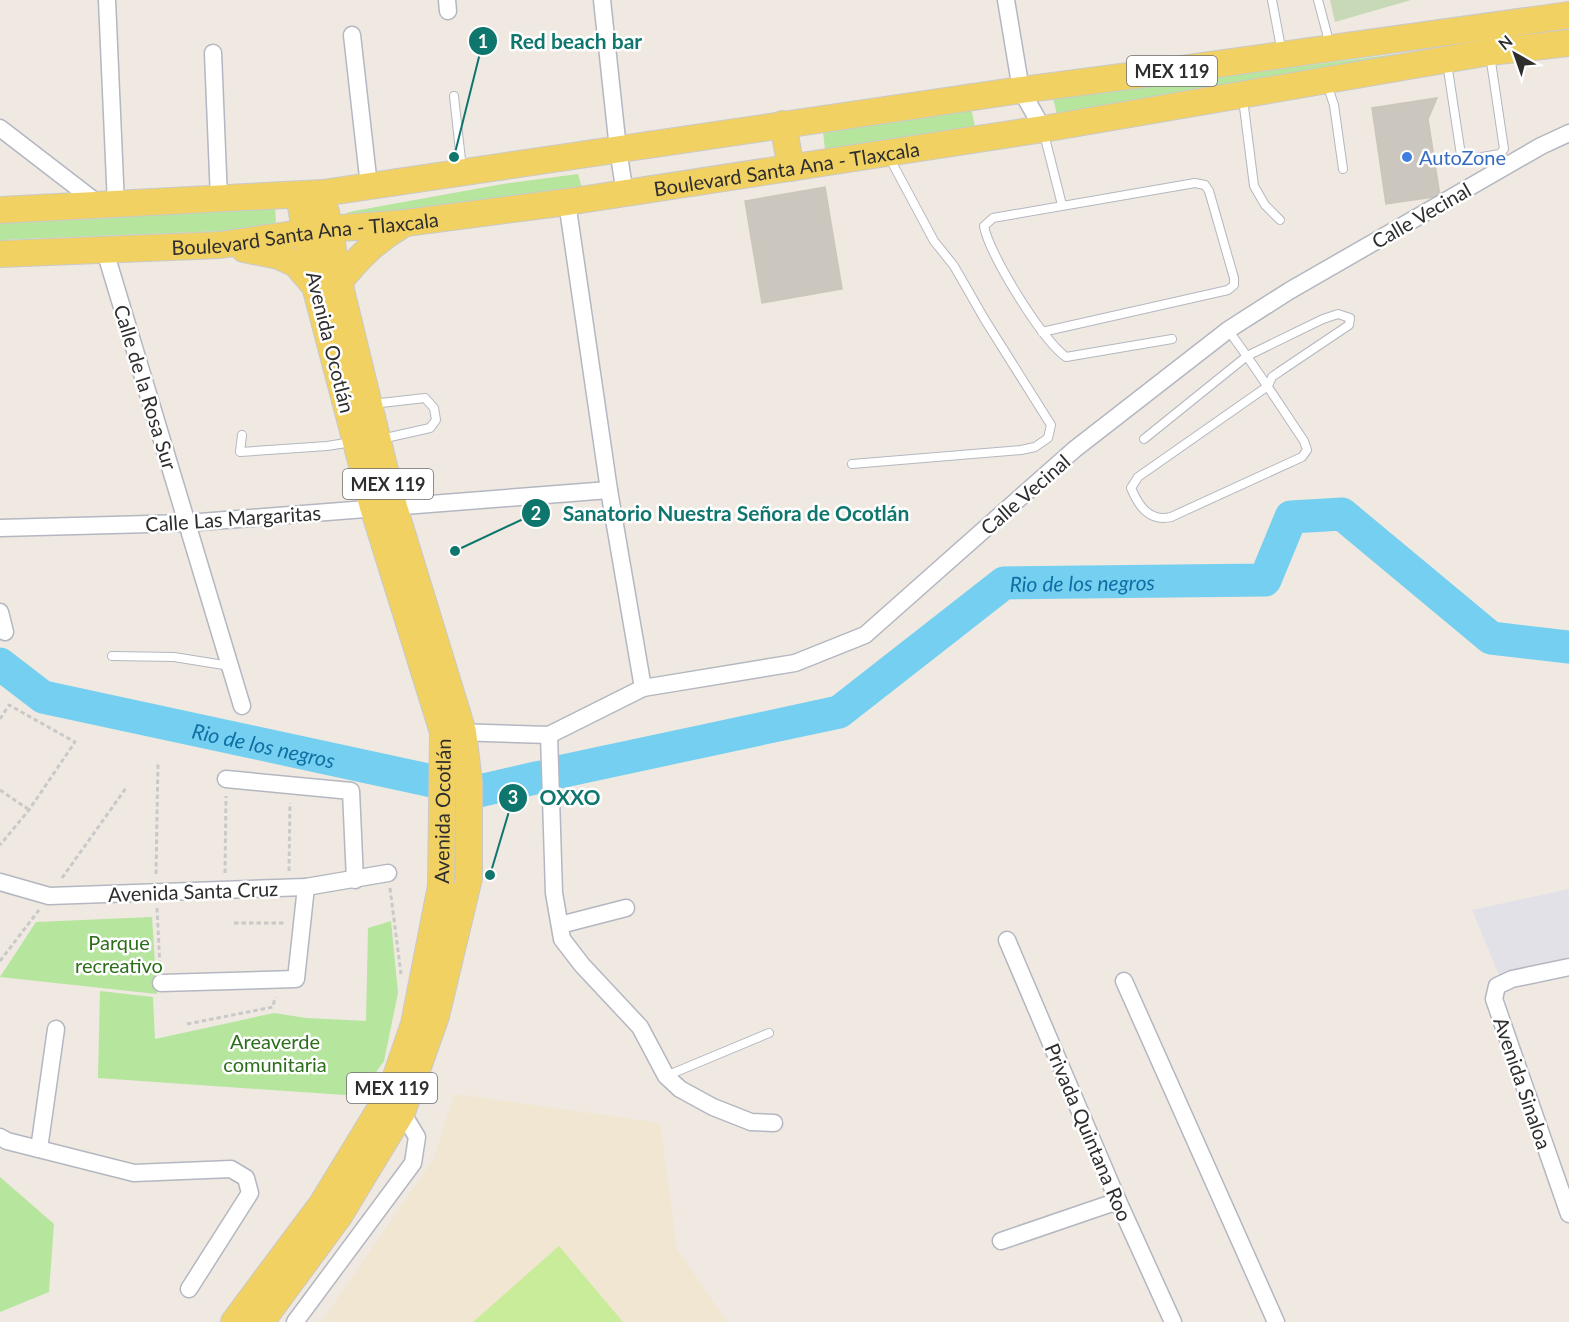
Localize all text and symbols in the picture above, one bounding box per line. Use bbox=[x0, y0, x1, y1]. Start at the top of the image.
callout: Red beach bar bbox=[468, 22, 654, 61]
north arrow bbox=[1485, 24, 1545, 84]
text: Red beach bar bbox=[510, 28, 642, 53]
text: 1 bbox=[478, 30, 488, 52]
text: N bbox=[1494, 31, 1516, 53]
road number: MEX 119 bbox=[1127, 56, 1217, 86]
street label: Boulevard Santa Ana - Tlaxcala bbox=[652, 136, 921, 201]
place label: AutoZone bbox=[1419, 145, 1506, 169]
marker: AutoZone bbox=[1400, 150, 1414, 164]
street label: Calle Vecinal bbox=[1367, 177, 1475, 253]
street label: Boulevard Santa Ana - Tlaxcala bbox=[171, 207, 440, 259]
street label: Avenida Ocotlán bbox=[302, 269, 360, 415]
street label: Calle de la Rosa Sur bbox=[110, 302, 183, 473]
street label: Calle Vecinal bbox=[975, 449, 1075, 539]
road number: MEX 119 bbox=[343, 469, 433, 499]
callout: Sanatorio Nuestra Señora de Ocotlán bbox=[521, 494, 921, 533]
street label: Calle Las Margaritas bbox=[144, 500, 322, 536]
text: Sanatorio Nuestra Señora de Ocotlán bbox=[563, 500, 909, 525]
text: 2 bbox=[531, 502, 541, 524]
water label: Rio de los negros bbox=[1009, 569, 1155, 595]
water label: Rio de los negros bbox=[190, 717, 337, 772]
street label: Avenida Ocotlán bbox=[429, 738, 455, 884]
callout: OXXO bbox=[498, 778, 613, 817]
text: OXXO bbox=[540, 784, 601, 809]
text: 3 bbox=[508, 786, 518, 808]
street label: Avenida Santa Cruz bbox=[108, 876, 278, 906]
park label: Parque recreativo bbox=[75, 930, 163, 977]
street label: Avenida Sinaloa bbox=[1489, 1014, 1557, 1152]
park label: Areaverde comunitaria bbox=[223, 1029, 327, 1076]
street label: Privada Quintana Roo bbox=[1041, 1039, 1137, 1225]
road number: MEX 119 bbox=[347, 1073, 437, 1103]

